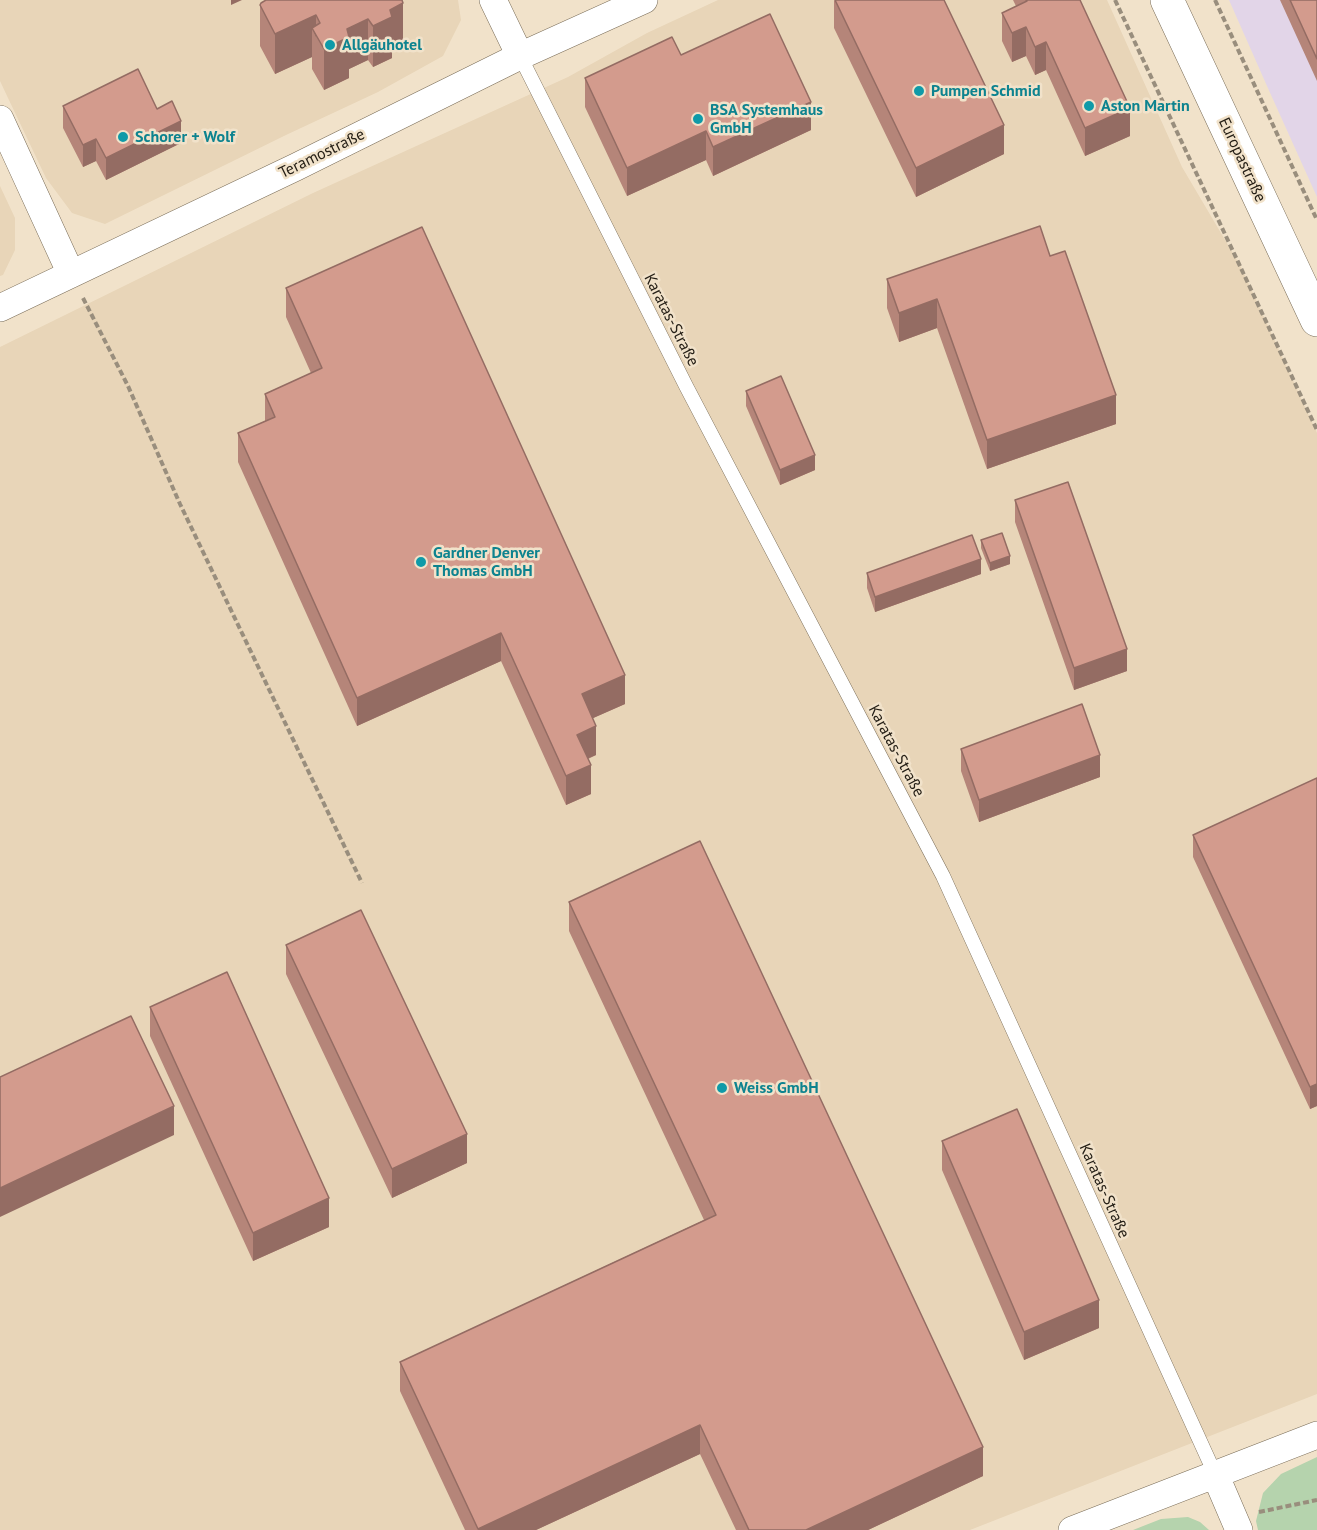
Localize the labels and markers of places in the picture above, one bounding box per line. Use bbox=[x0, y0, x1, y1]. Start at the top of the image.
place label: Allgäuhotel bbox=[342, 35, 422, 55]
marker: Allgäuhotel bbox=[323, 38, 337, 52]
place label: Pumpen Schmid bbox=[931, 81, 1041, 101]
marker: Pumpen Schmid bbox=[912, 84, 926, 98]
place label: Aston Martin bbox=[1101, 96, 1190, 116]
marker: Aston Martin bbox=[1082, 99, 1096, 113]
place label: BSA Systemhaus GmbH bbox=[710, 100, 823, 138]
marker: BSA Systemhaus GmbH bbox=[691, 112, 705, 126]
place label: Schorer + Wolf bbox=[135, 127, 235, 147]
marker: Schorer + Wolf bbox=[116, 130, 130, 144]
place label: Gardner Denver Thomas GmbH bbox=[433, 543, 540, 581]
marker: Gardner Denver Thomas GmbH bbox=[414, 555, 428, 569]
place label: Weiss GmbH bbox=[734, 1078, 819, 1098]
marker: Weiss GmbH bbox=[715, 1081, 729, 1095]

